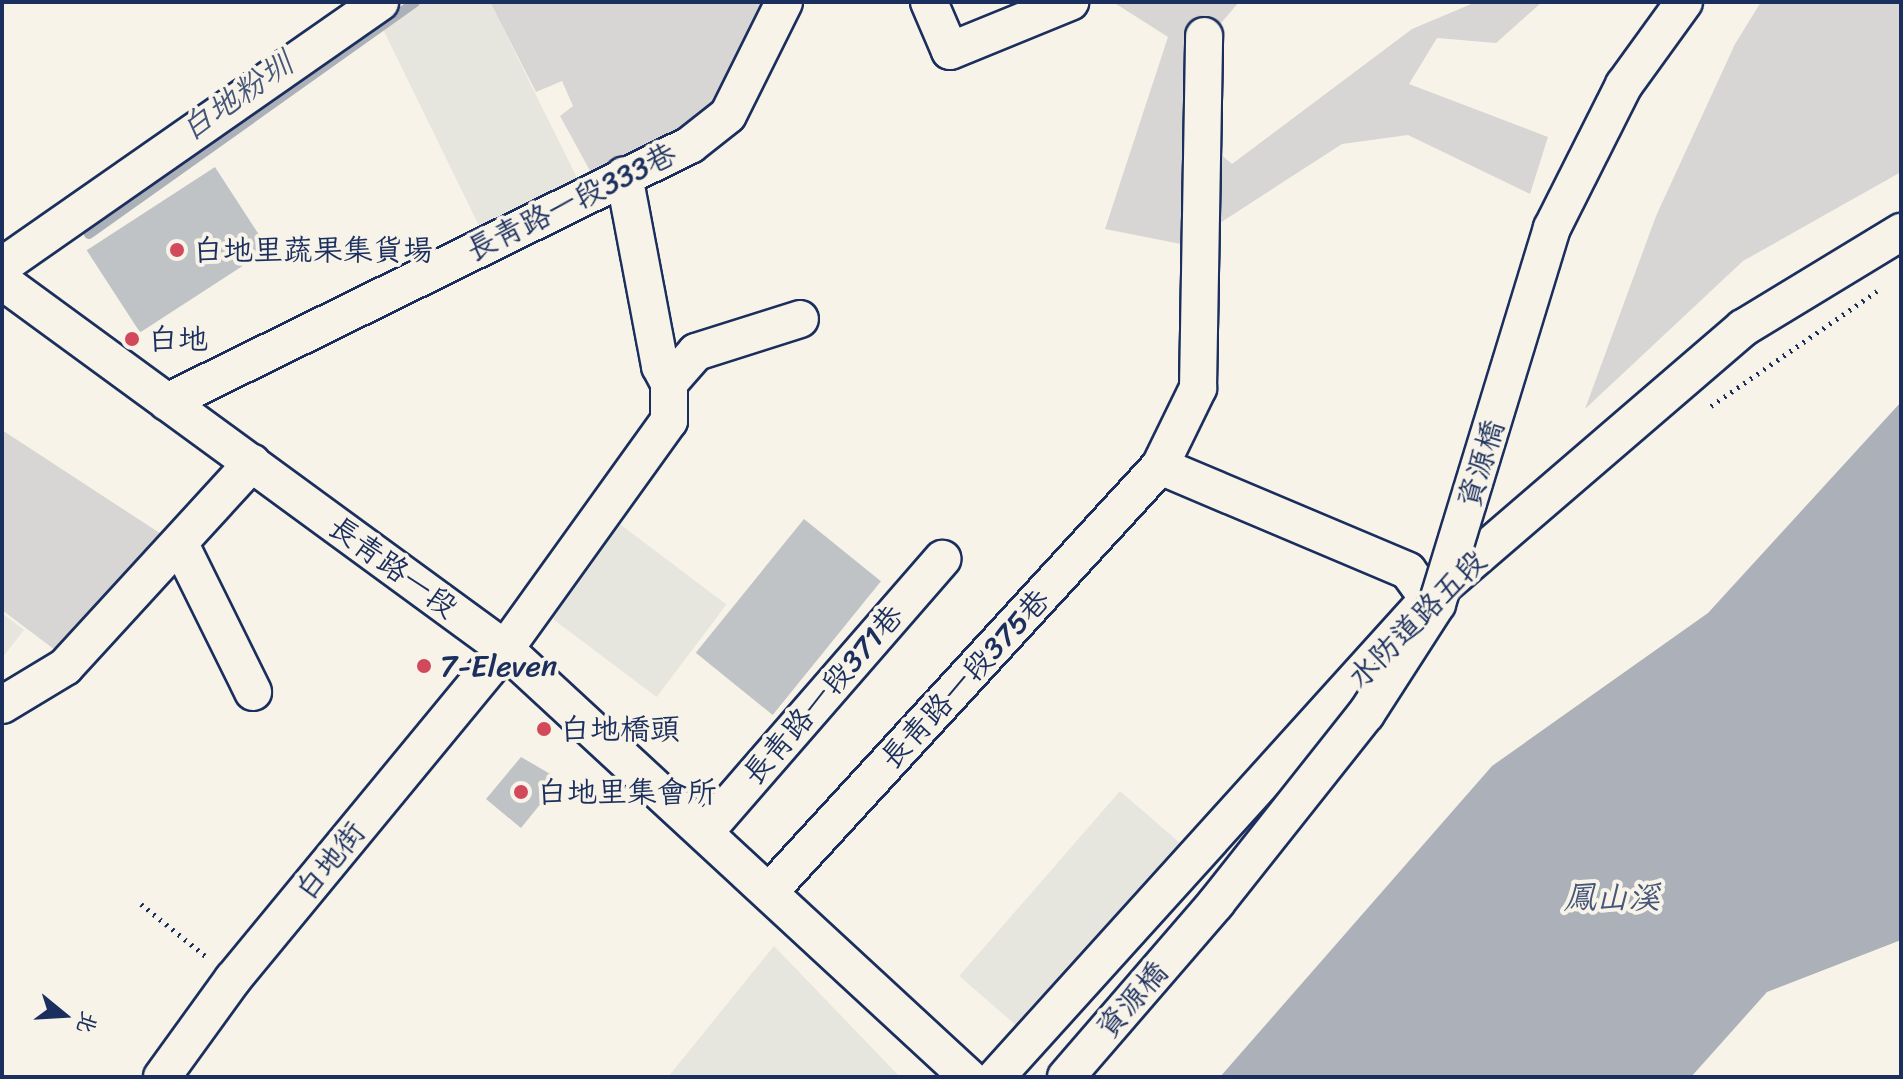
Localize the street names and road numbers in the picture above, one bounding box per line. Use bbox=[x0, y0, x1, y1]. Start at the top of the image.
street label: 長青路一段333巷 bbox=[460, 136, 682, 268]
street label: 資源橋 bbox=[1451, 416, 1511, 512]
street label: 長青路一段 bbox=[322, 508, 464, 626]
street label: 水防道路五段 bbox=[1341, 543, 1493, 695]
street label: 長青路一段375巷 bbox=[873, 582, 1057, 776]
street label: 長青路一段371巷 bbox=[735, 598, 911, 792]
street label: 白地街 bbox=[288, 815, 372, 907]
street label: 資源橋 bbox=[1089, 954, 1175, 1046]

